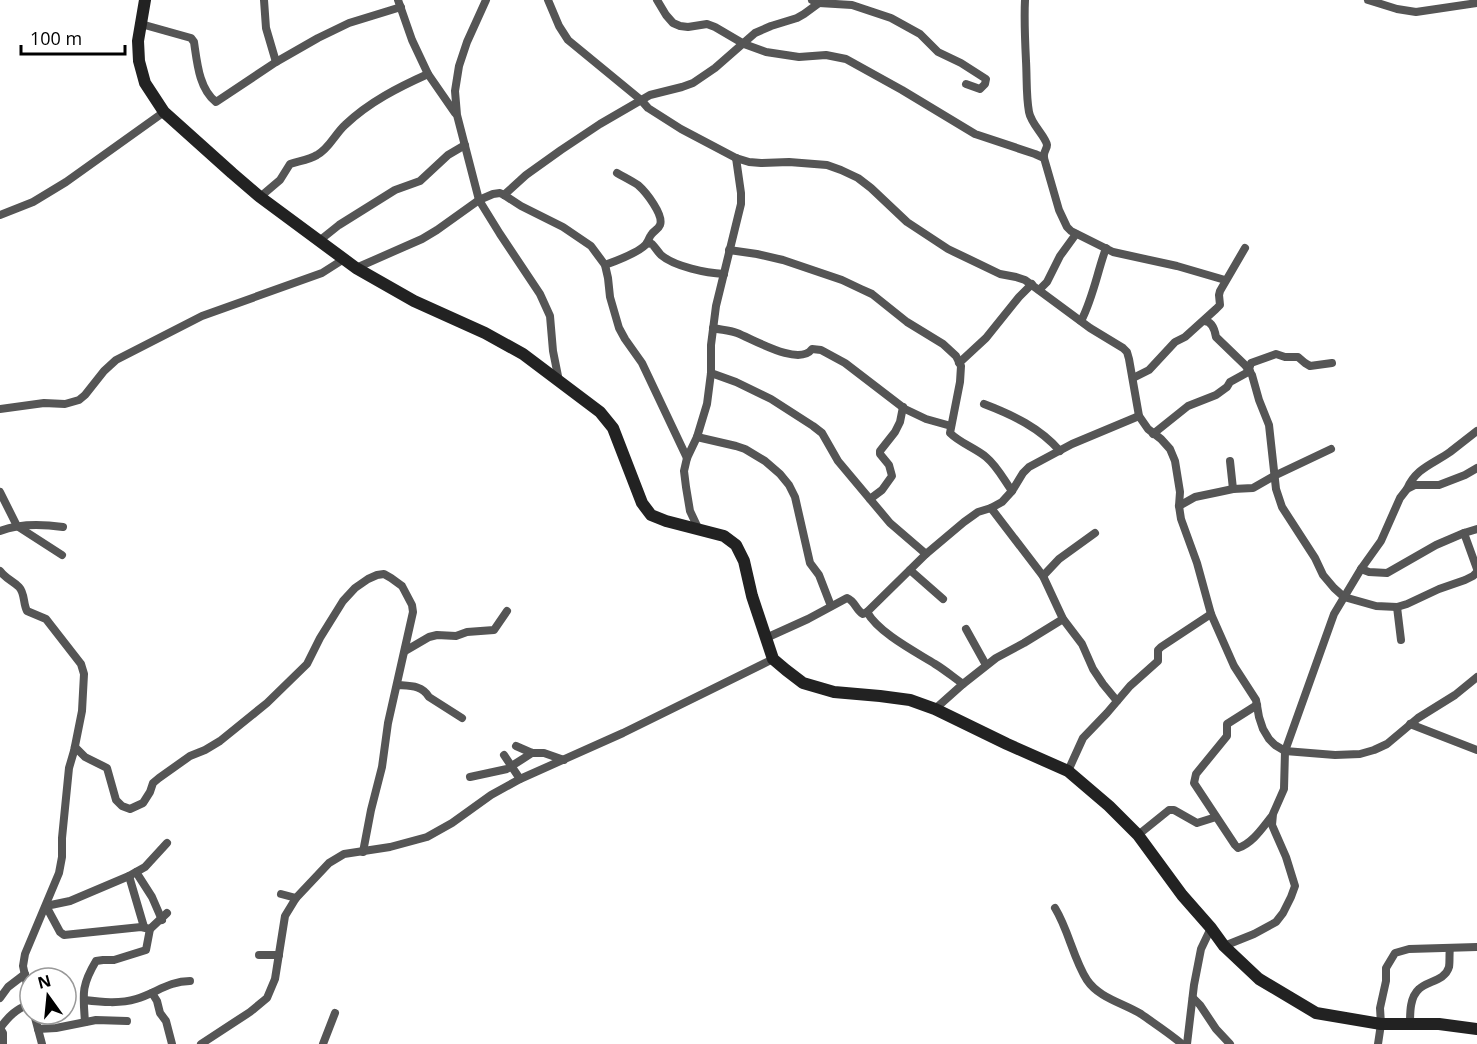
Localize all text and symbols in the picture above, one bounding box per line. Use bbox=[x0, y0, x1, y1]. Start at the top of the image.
scale bar bbox=[21, 18, 124, 56]
text: 100 m bbox=[30, 26, 82, 50]
north arrow bbox=[18, 966, 78, 1026]
text: N bbox=[35, 969, 53, 994]

